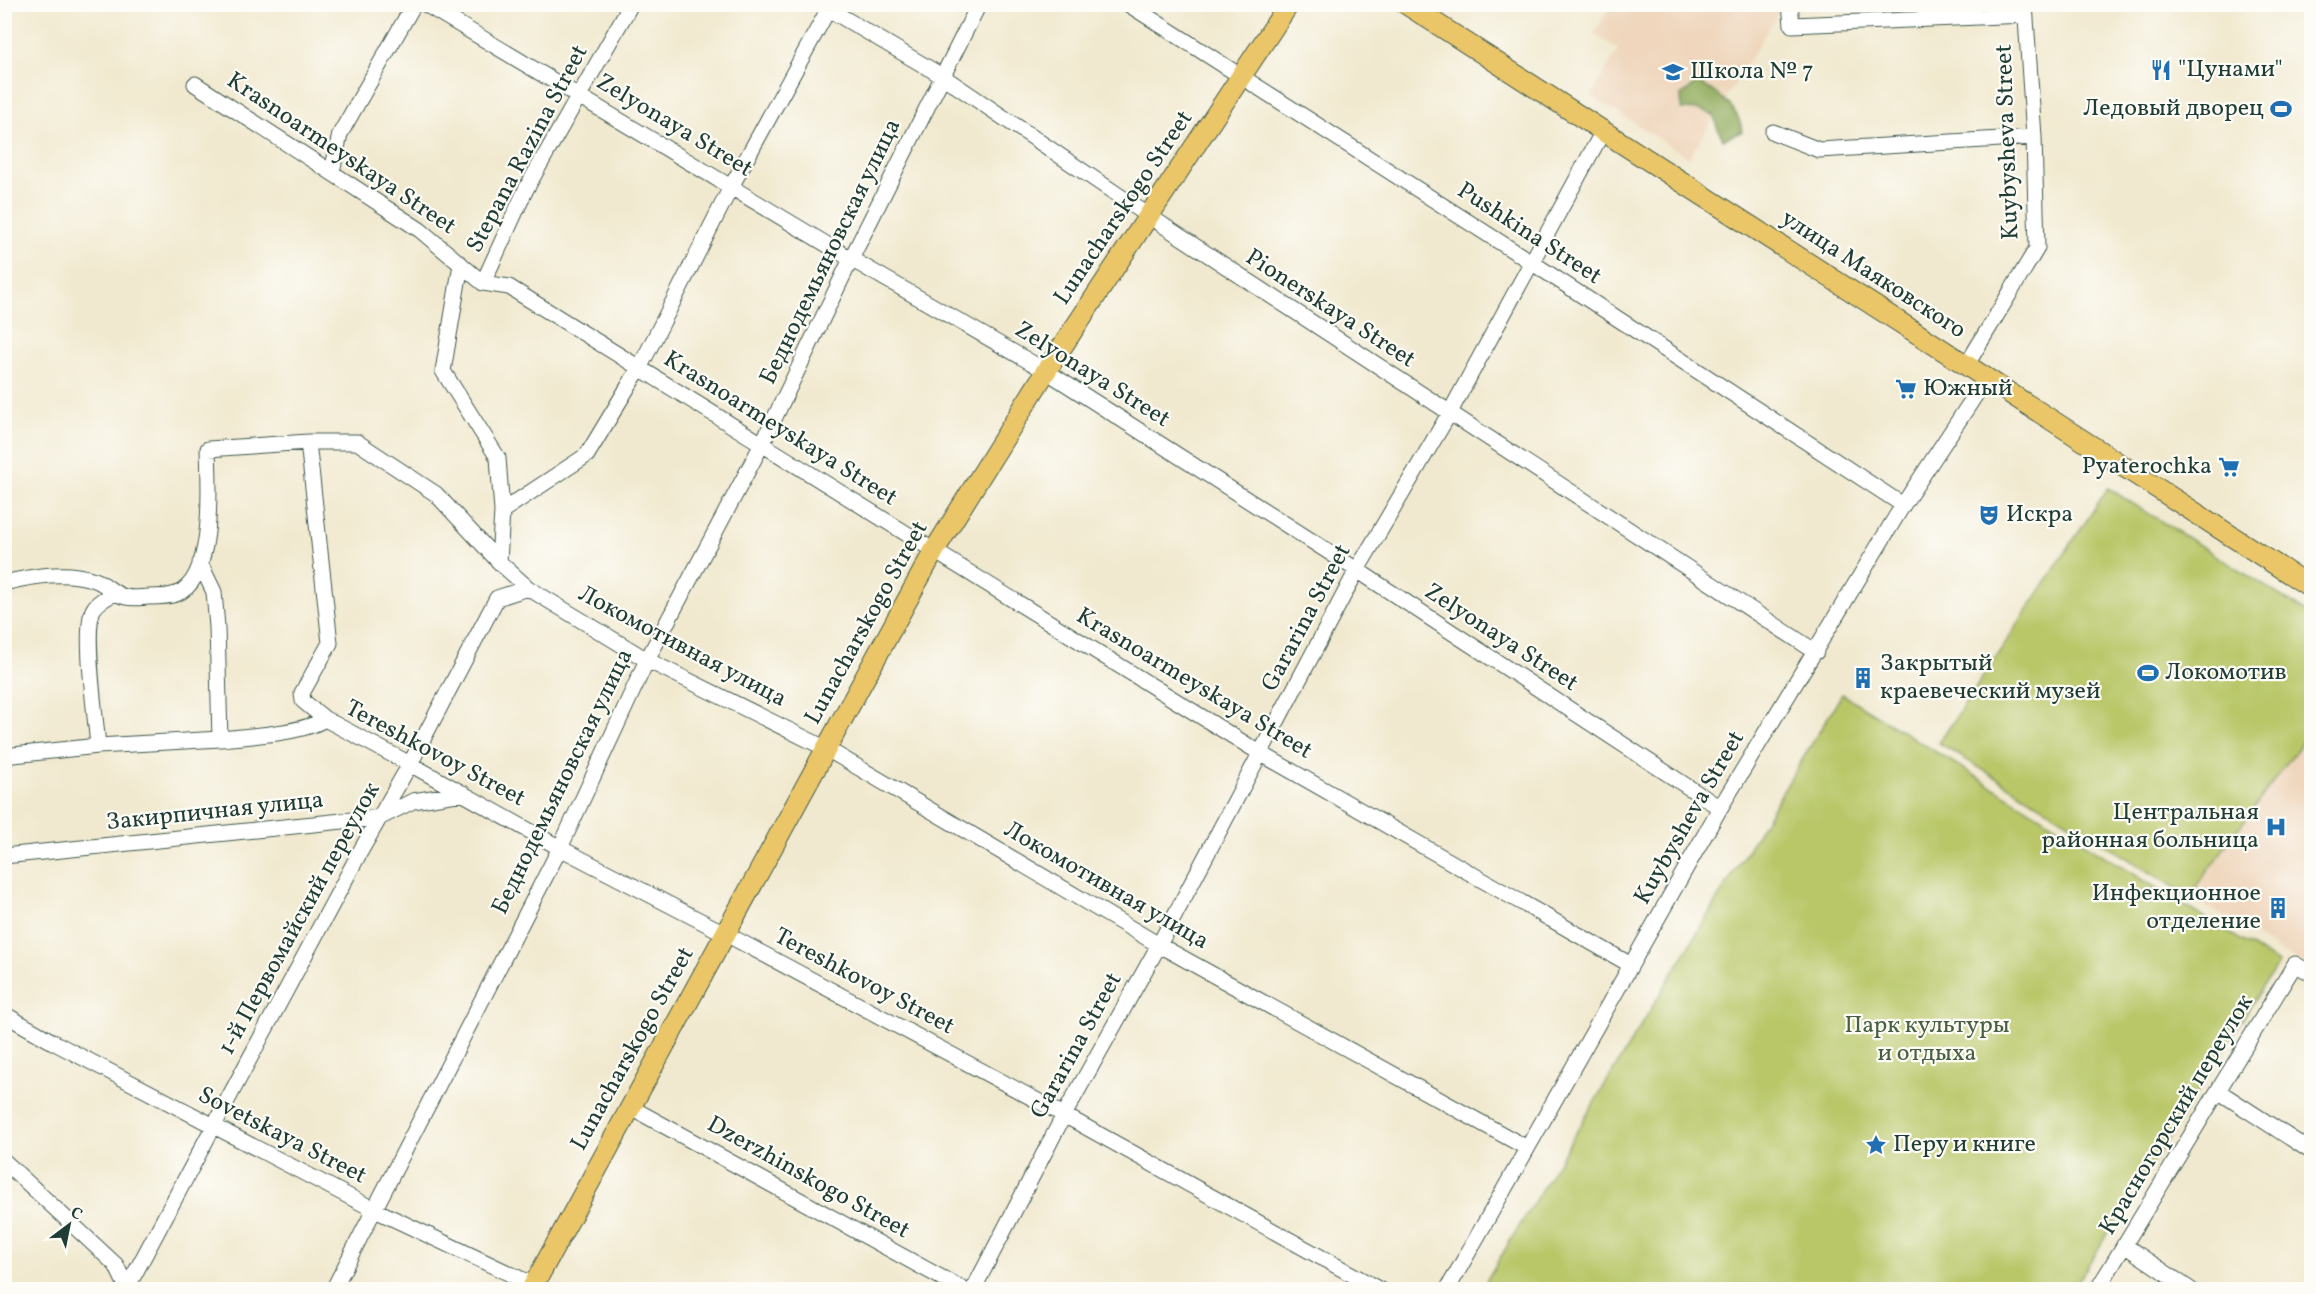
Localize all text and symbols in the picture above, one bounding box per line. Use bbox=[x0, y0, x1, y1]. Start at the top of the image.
street label: Stepana Razina Street bbox=[459, 39, 597, 259]
street label: Kuybysheva Street bbox=[1988, 43, 2028, 241]
place label: "Цунами" bbox=[2178, 53, 2283, 87]
place label: Школа № 7 bbox=[1690, 55, 1814, 89]
restaurant icon: "Цунами" bbox=[2149, 58, 2173, 82]
school or university icon: Школа № 7 bbox=[1661, 60, 1685, 84]
street label: Krasnoarmeyskaya Street bbox=[219, 64, 463, 244]
street label: Zelyonaya Street bbox=[589, 66, 759, 186]
place label: Ледовый дворец bbox=[2083, 92, 2264, 126]
sports icon: Ледовый дворец bbox=[2269, 97, 2293, 121]
street label: Lunacharskogo Street bbox=[1046, 104, 1202, 312]
street label: Беднодемьяновская улица bbox=[752, 114, 910, 390]
street label: Pushkina Street bbox=[1450, 174, 1608, 294]
street label: улица Маяковского bbox=[1774, 202, 1972, 348]
street label: Pionerskaya Street bbox=[1238, 241, 1422, 377]
street label: Zelyonaya Street bbox=[1008, 314, 1176, 436]
street label: Krasnoarmeyskaya Street bbox=[656, 343, 904, 515]
place label: Южный bbox=[1923, 372, 2013, 406]
supermarket icon: Южный bbox=[1894, 377, 1918, 401]
place label: Pyaterochka bbox=[2082, 450, 2212, 484]
supermarket icon: Pyaterochka bbox=[2217, 455, 2241, 479]
place label: Искра bbox=[2006, 498, 2073, 532]
theatre icon: Искра bbox=[1977, 503, 2001, 527]
street label: Lunacharskogo Street bbox=[797, 515, 937, 731]
street label: Gararina Street bbox=[1254, 538, 1360, 698]
street label: Zelyonaya Street bbox=[1417, 575, 1585, 701]
street label: Локомотивная улица bbox=[572, 578, 792, 716]
street label: Krasnoarmeyskaya Street bbox=[1069, 600, 1319, 768]
street label: Беднодемьяновская улица bbox=[484, 644, 642, 920]
place label: Закрытый краевеческий музей bbox=[1880, 647, 2101, 709]
place label: Локомотив bbox=[2165, 656, 2287, 690]
sports icon: Локомотив bbox=[2136, 661, 2160, 685]
building icon: Закрытый краевеческий музей bbox=[1851, 666, 1875, 690]
street label: Tereshkovoy Street bbox=[339, 692, 531, 816]
street label: Kuybysheva Street bbox=[1626, 725, 1754, 911]
street label: 1-й Первомайский переулок bbox=[211, 776, 389, 1062]
street label: Закирпичная улица bbox=[105, 784, 325, 840]
place label: Центральная районная больница bbox=[2041, 796, 2259, 858]
street label: Локомотивная улица bbox=[997, 813, 1215, 959]
hospital icon: Центральная районная больница bbox=[2264, 815, 2288, 839]
place label: Инфекционное отделение bbox=[2092, 877, 2261, 939]
building icon: Инфекционное отделение bbox=[2266, 896, 2290, 920]
street label: Tereshkovoy Street bbox=[768, 920, 960, 1044]
street label: Lunacharskogo Street bbox=[563, 941, 703, 1157]
street label: Gararina Street bbox=[1023, 967, 1131, 1125]
street label: Красногорский переулок bbox=[2091, 988, 2263, 1242]
park label: Парк культуры и отдыха bbox=[1844, 1009, 2010, 1071]
street label: Sovetskaya Street bbox=[192, 1079, 372, 1193]
street label: Dzerzhinskogo Street bbox=[700, 1108, 916, 1248]
place label: Перу и книге bbox=[1893, 1128, 2036, 1162]
place icon: Перу и книге bbox=[1864, 1133, 1888, 1157]
north arrow bbox=[39, 1195, 99, 1255]
text: С bbox=[66, 1202, 86, 1226]

